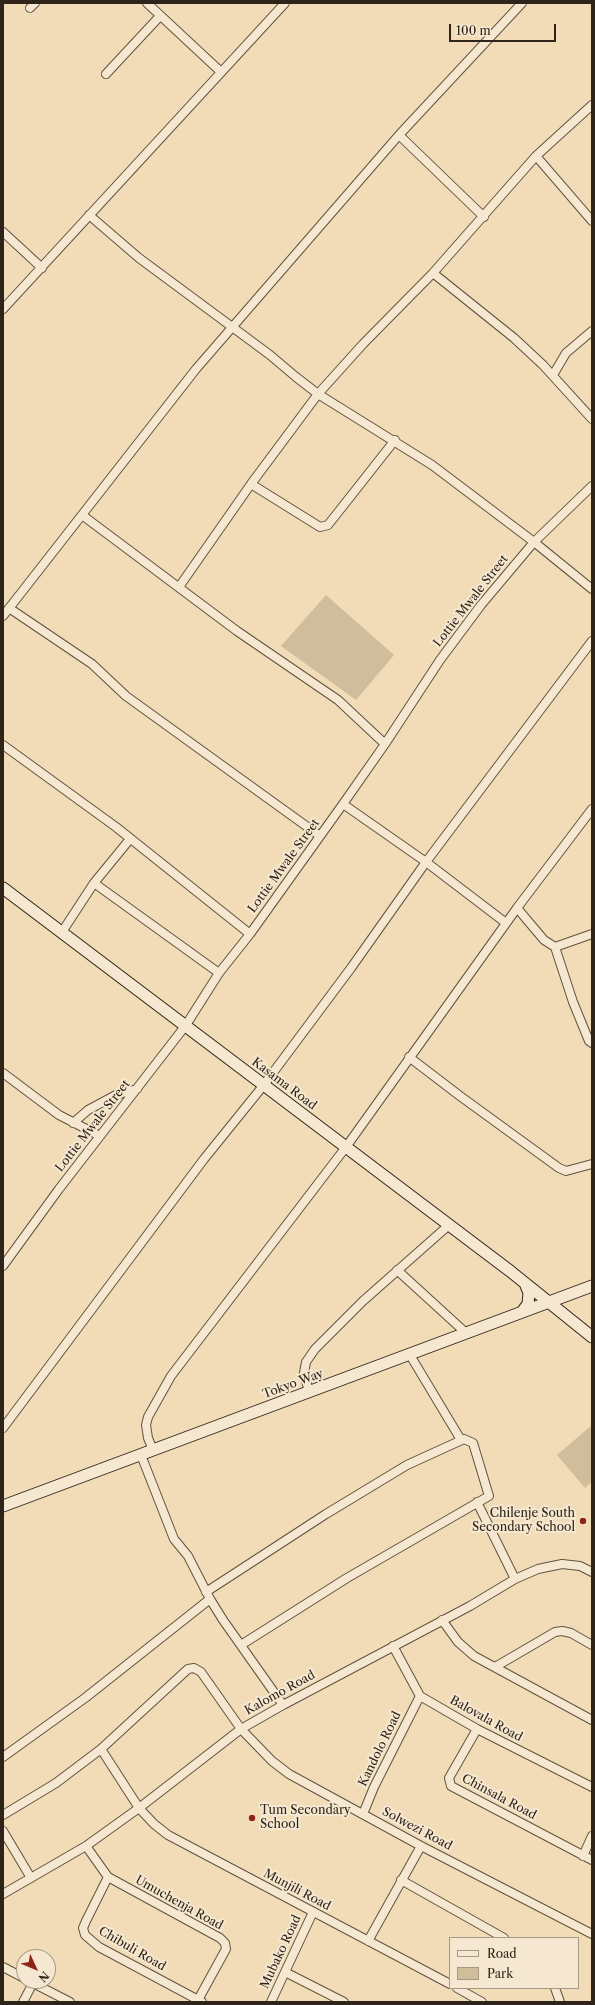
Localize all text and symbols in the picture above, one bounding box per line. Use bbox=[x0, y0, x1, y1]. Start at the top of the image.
scale bar bbox=[451, 16, 558, 42]
text: 100 m bbox=[456, 23, 491, 38]
street label: Lottie Mwale Street bbox=[431, 552, 511, 650]
street label: Lottie Mwale Street bbox=[245, 816, 323, 916]
street label: Kasama Road bbox=[249, 1055, 319, 1113]
street label: Lottie Mwale Street bbox=[53, 1077, 133, 1175]
street label: Tokyo Way bbox=[261, 1366, 325, 1402]
place label: Chilenje South Secondary School bbox=[472, 1507, 575, 1535]
marker: Chilenje South Secondary School bbox=[578, 1516, 588, 1526]
street label: Kalomo Road bbox=[242, 1668, 318, 1718]
street label: Balovala Road bbox=[447, 1693, 525, 1745]
street label: Kandolo Road bbox=[356, 1709, 404, 1789]
street label: Chinsala Road bbox=[459, 1771, 539, 1823]
place label: Tum Secondary School bbox=[260, 1804, 351, 1832]
street label: Solwezi Road bbox=[380, 1805, 454, 1853]
marker: Tum Secondary School bbox=[247, 1813, 257, 1823]
street label: Munjili Road bbox=[261, 1866, 333, 1914]
street label: Umuchenja Road bbox=[133, 1873, 225, 1933]
street label: Mubako Road bbox=[258, 1913, 304, 1991]
street label: Chibuli Road bbox=[96, 1924, 168, 1974]
legend bbox=[449, 1937, 579, 1989]
text: Road bbox=[487, 1946, 517, 1961]
north arrow bbox=[16, 1949, 56, 1989]
text: Park bbox=[487, 1966, 513, 1981]
text: N bbox=[36, 1968, 52, 1985]

